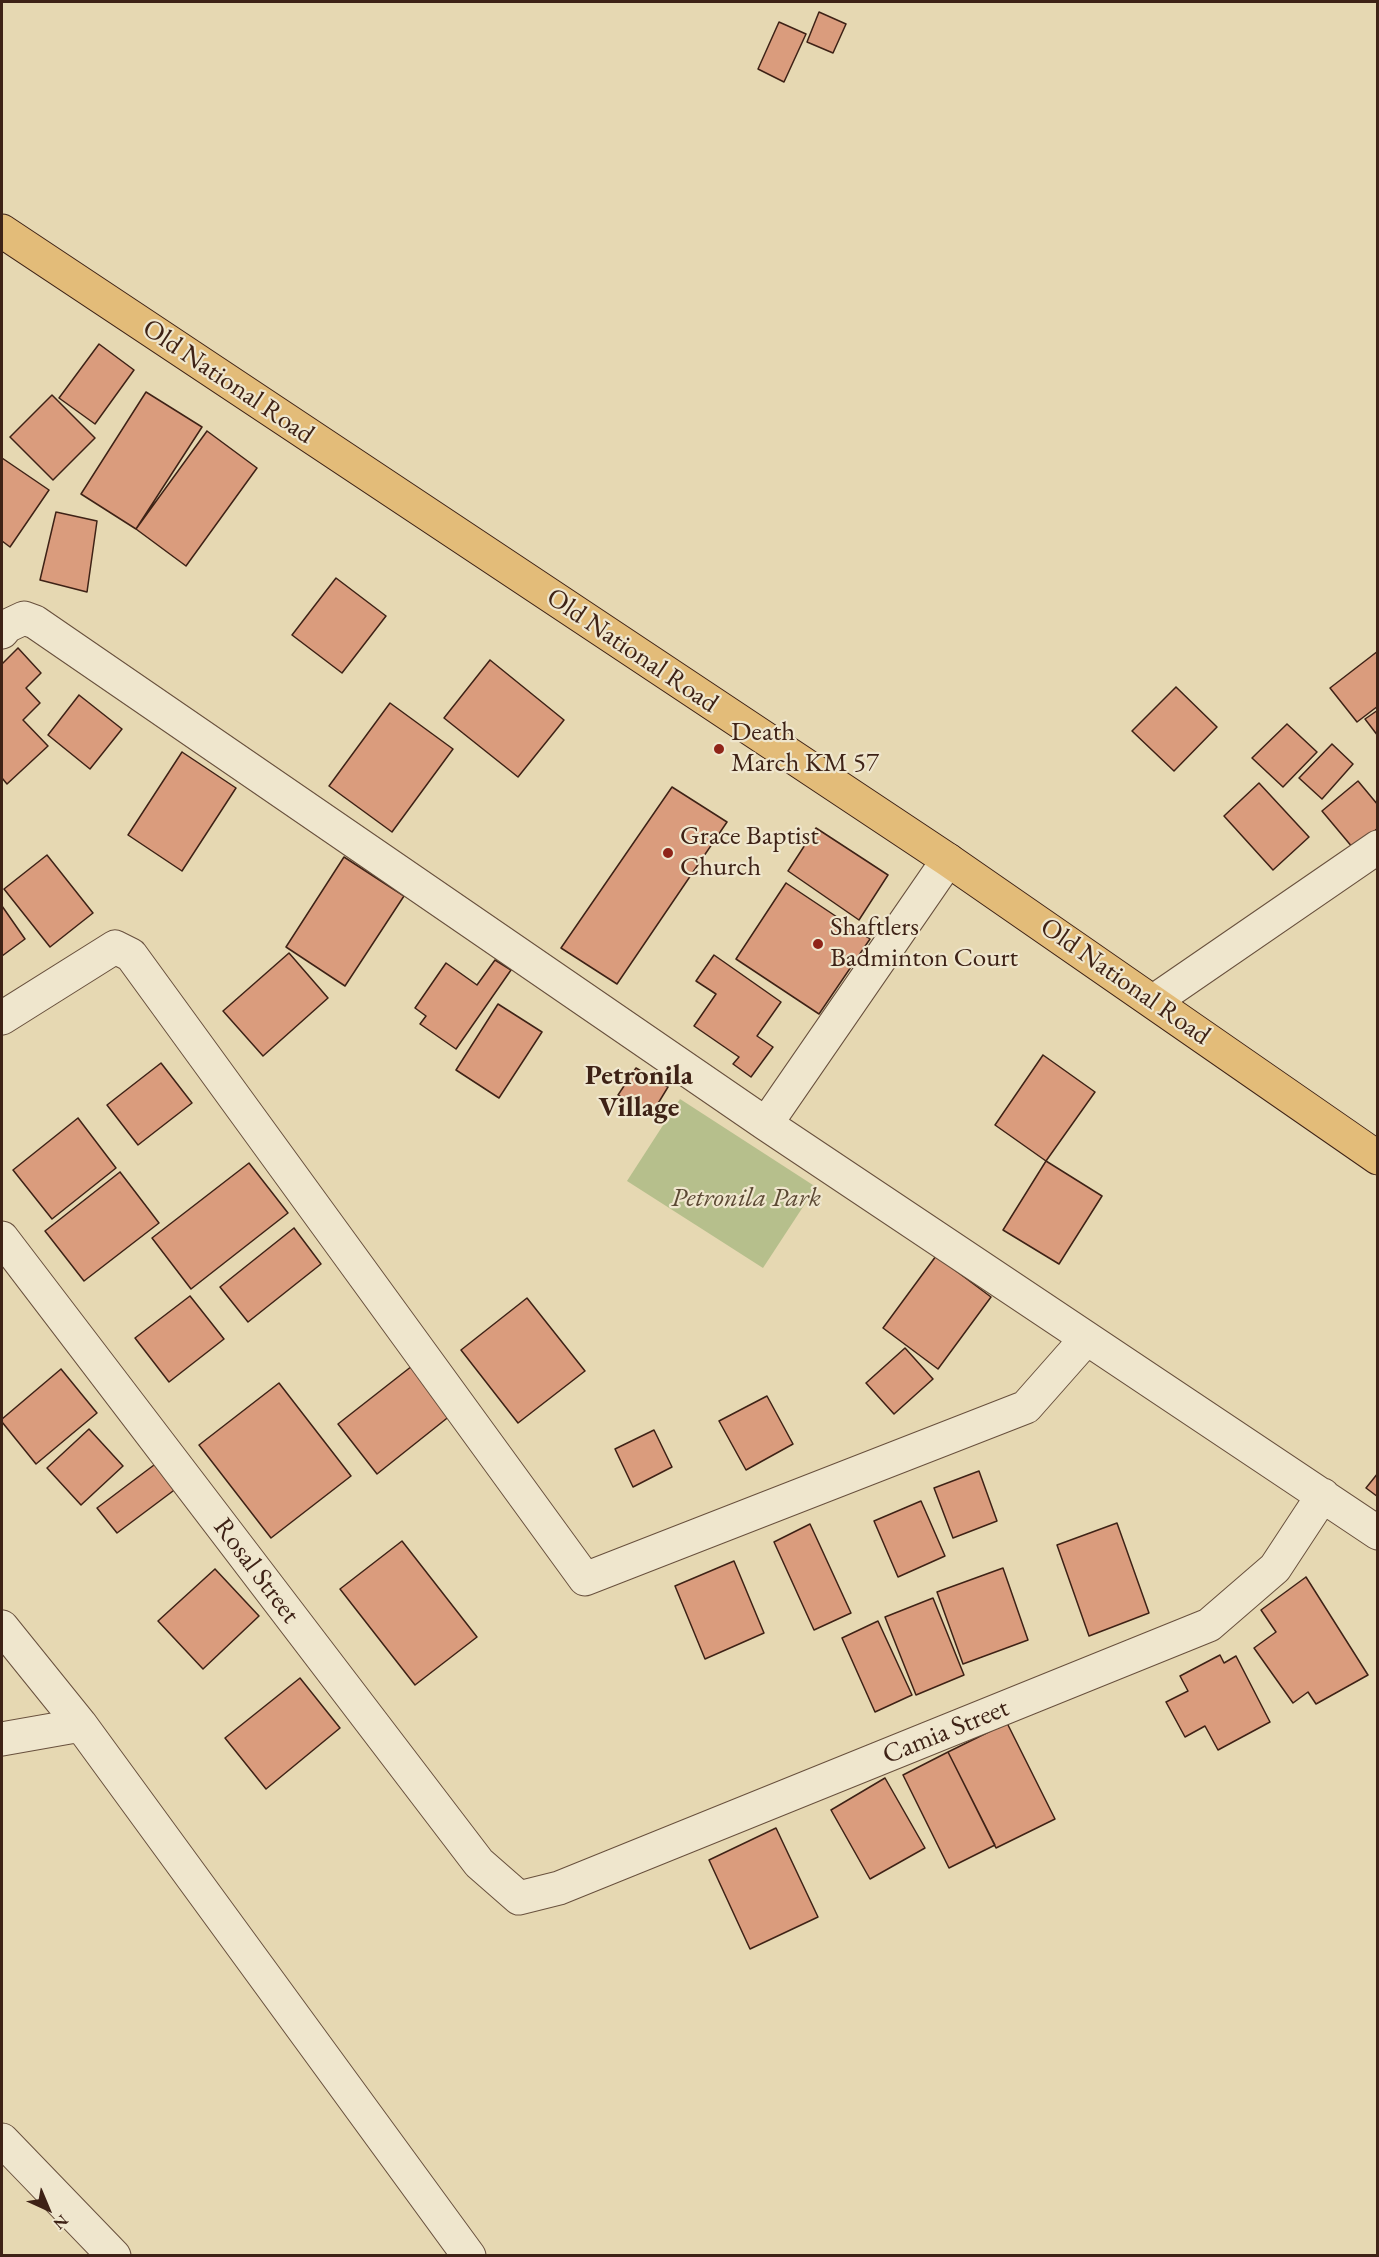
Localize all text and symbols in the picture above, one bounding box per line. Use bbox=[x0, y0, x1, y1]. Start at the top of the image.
street label: Old National Road bbox=[136, 313, 320, 451]
street label: Old National Road bbox=[540, 582, 724, 720]
place label: Death March KM 57 bbox=[731, 717, 879, 780]
marker: Death March KM 57 bbox=[712, 742, 726, 756]
place label: Grace Baptist Church bbox=[680, 821, 819, 884]
marker: Grace Baptist Church bbox=[661, 846, 675, 860]
street label: Old National Road bbox=[1034, 911, 1216, 1053]
place label: Shaftlers Badminton Court bbox=[830, 912, 1018, 975]
marker: Shaftlers Badminton Court bbox=[811, 937, 825, 951]
district label: Petronila Village bbox=[585, 1059, 693, 1125]
park label: Petronila Park bbox=[671, 1183, 821, 1215]
street label: Rosal Street bbox=[206, 1512, 306, 1630]
street label: Camia Street bbox=[878, 1692, 1014, 1772]
north arrow bbox=[18, 2179, 78, 2239]
text: N bbox=[49, 2210, 73, 2234]

